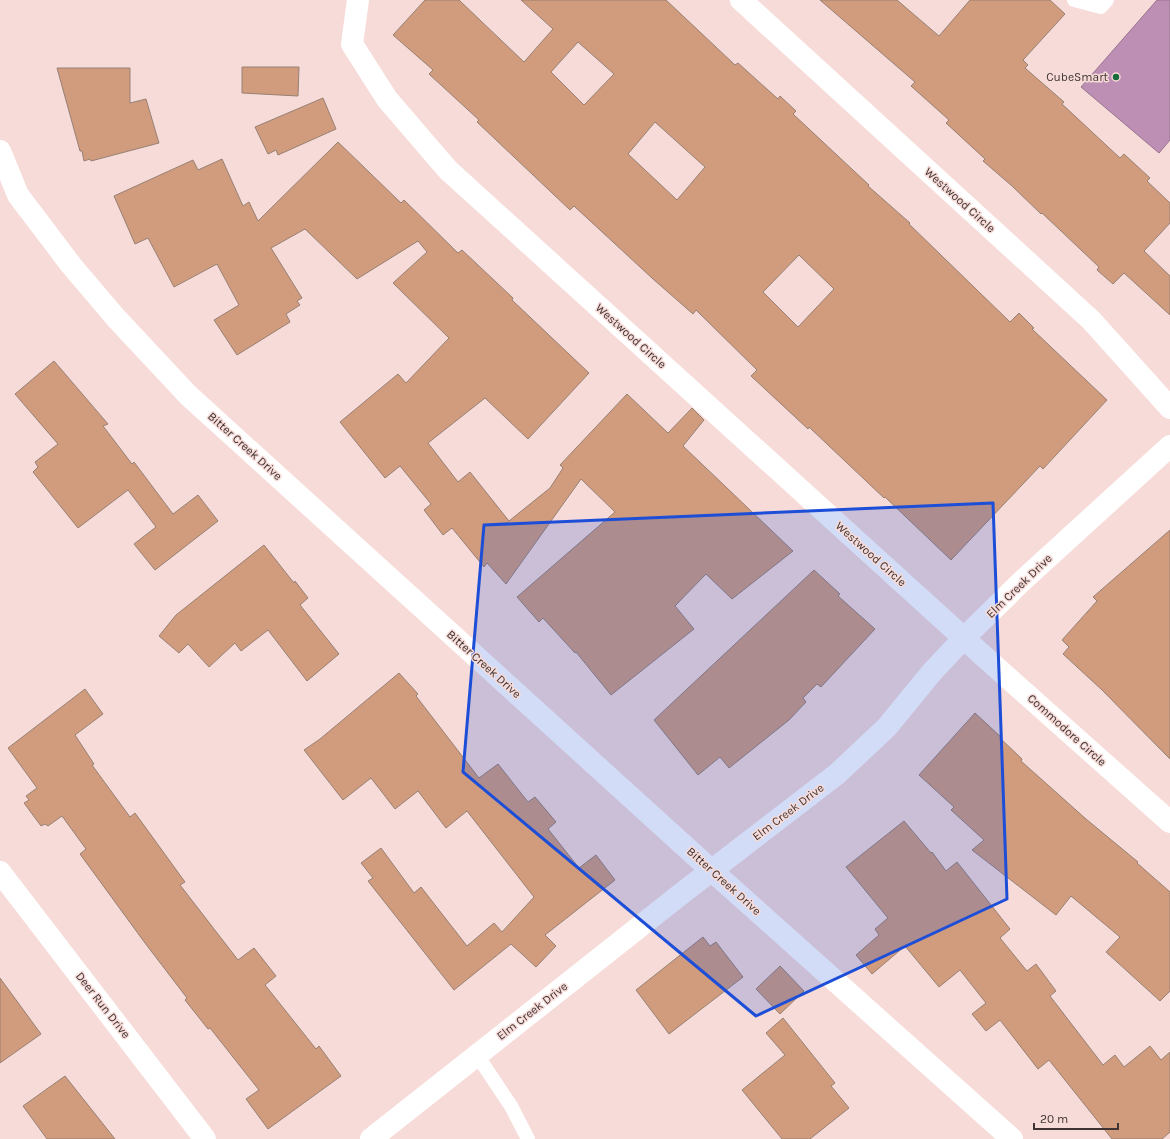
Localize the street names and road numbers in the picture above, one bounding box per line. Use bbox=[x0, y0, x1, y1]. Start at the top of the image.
street label: Westwood Circle bbox=[922, 165, 998, 235]
street label: Westwood Circle bbox=[593, 301, 669, 371]
street label: Bitter Creek Drive bbox=[205, 409, 285, 483]
street label: Westwood Circle bbox=[833, 519, 909, 589]
street label: Elm Creek Drive bbox=[983, 551, 1055, 621]
street label: Bitter Creek Drive bbox=[444, 627, 524, 701]
street label: Commodore Circle bbox=[1025, 691, 1109, 769]
street label: Elm Creek Drive bbox=[750, 781, 826, 843]
street label: Bitter Creek Drive bbox=[684, 844, 764, 918]
street label: Deer Run Drive bbox=[73, 969, 133, 1041]
street label: Elm Creek Drive bbox=[494, 979, 570, 1043]

